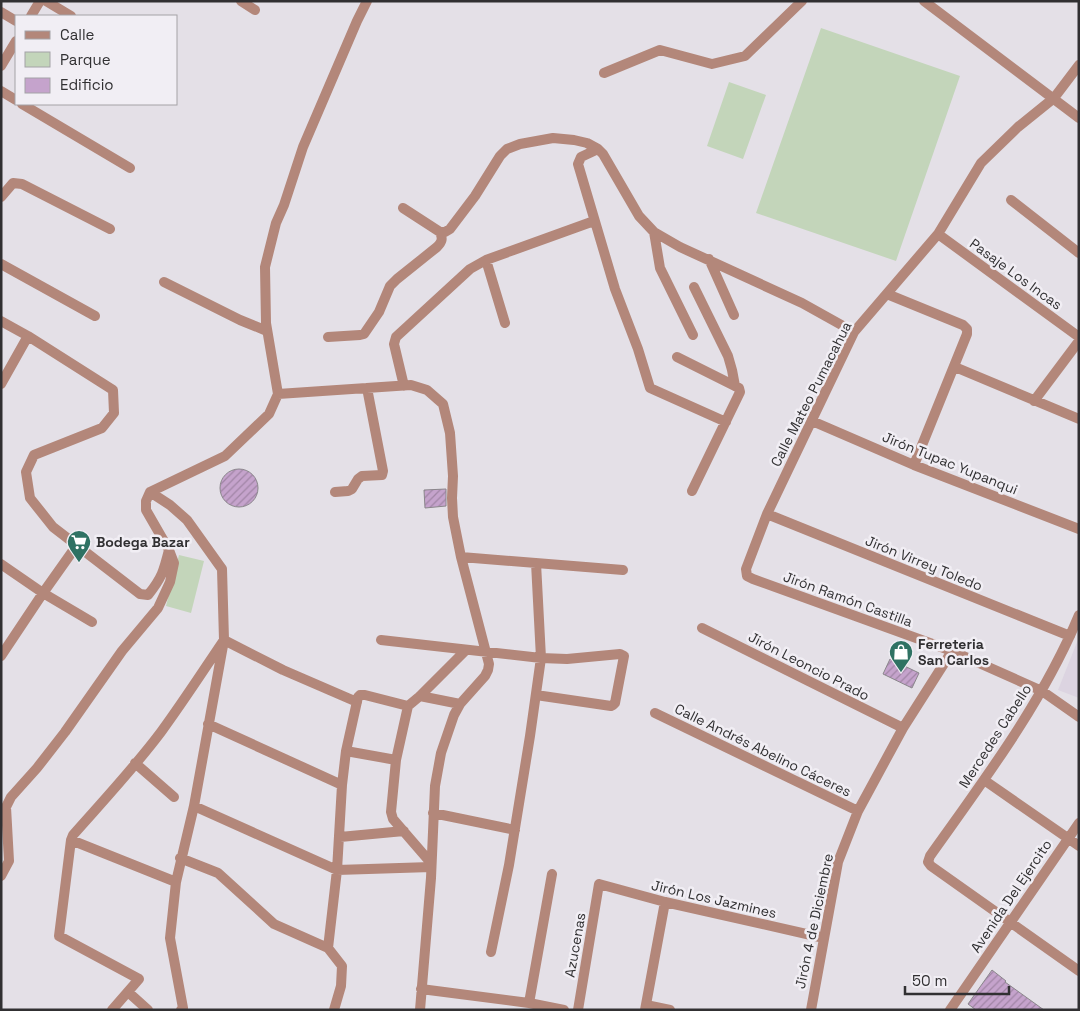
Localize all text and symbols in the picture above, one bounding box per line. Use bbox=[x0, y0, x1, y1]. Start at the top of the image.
legend bbox=[15, 15, 178, 105]
text: Calle bbox=[60, 25, 95, 44]
text: Parque bbox=[60, 50, 111, 69]
text: Edificio bbox=[60, 75, 114, 94]
street label: Pasaje Los Incas bbox=[966, 234, 1066, 314]
street label: Calle Mateo Pumacahua bbox=[767, 318, 855, 470]
street label: Jirón Tupac Yupanqui bbox=[880, 428, 1020, 498]
supermarket icon: Bodega Bazar bbox=[66, 529, 92, 563]
street label: Jirón Virrey Toledo bbox=[863, 531, 985, 595]
place label: Bodega Bazar bbox=[96, 533, 190, 551]
street label: Jirón Ramón Castilla bbox=[781, 567, 915, 631]
street label: Jirón Leoncio Prado bbox=[745, 628, 873, 704]
place label: Ferreteria San Carlos bbox=[918, 635, 989, 669]
shop icon: Ferreteria San Carlos bbox=[888, 639, 914, 673]
street label: Mercedes Cabello bbox=[955, 681, 1035, 791]
street label: Calle Andrés Abelino Cáceres bbox=[672, 699, 854, 801]
street label: Avenida Del Ejercito bbox=[966, 836, 1056, 956]
street label: Jirón 4 de Diciembre bbox=[791, 852, 837, 990]
street label: Jirón Los Jazmines bbox=[650, 876, 778, 922]
street label: Azucenas bbox=[560, 911, 590, 979]
scale bar bbox=[905, 964, 1009, 996]
text: 50 m bbox=[912, 971, 947, 990]

